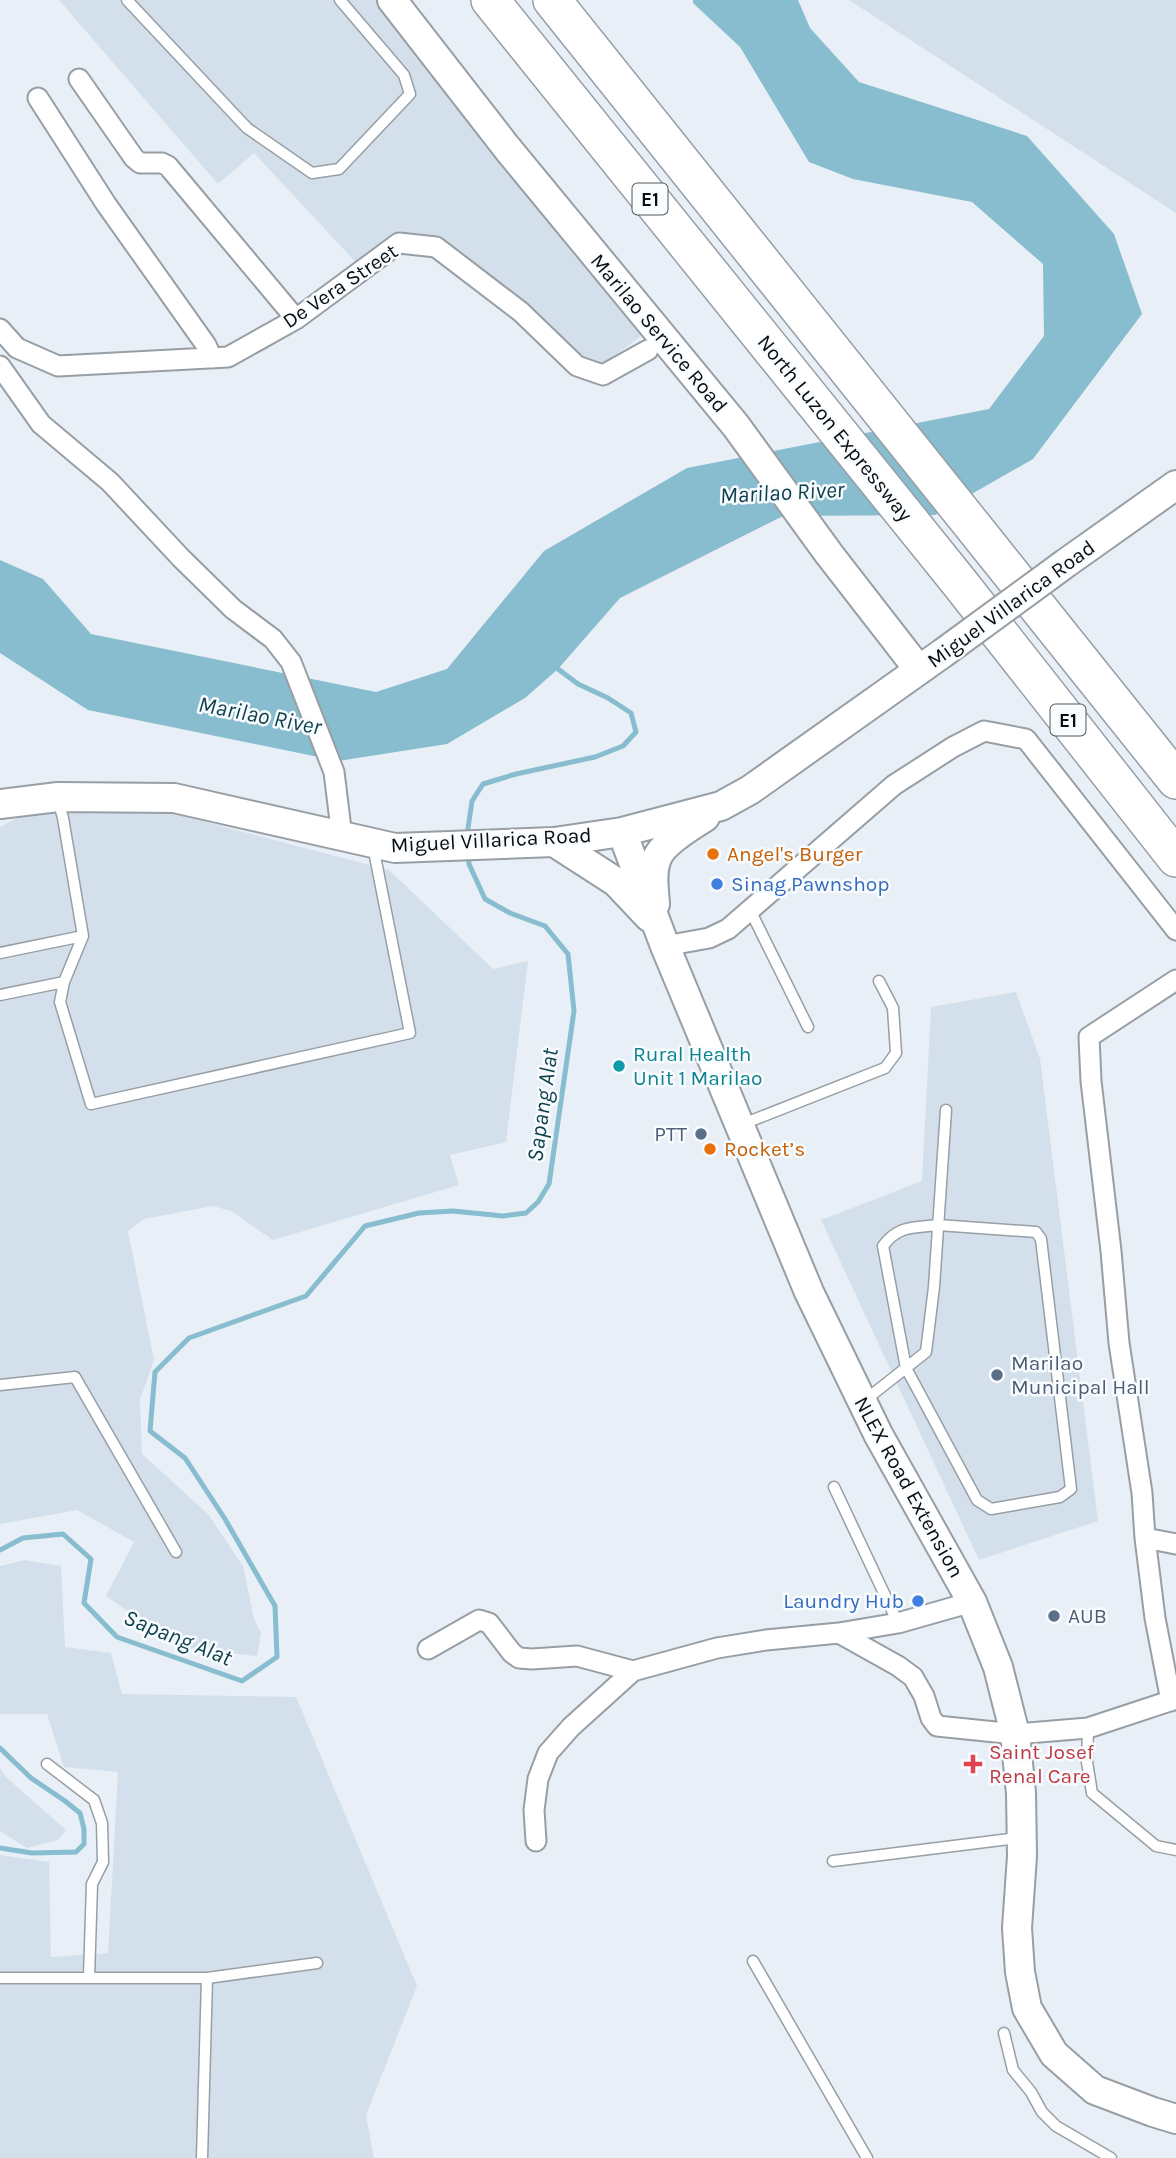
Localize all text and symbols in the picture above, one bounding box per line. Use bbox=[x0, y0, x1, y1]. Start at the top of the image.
road number: E1 bbox=[632, 183, 668, 214]
street label: De Vera Street bbox=[278, 239, 402, 333]
street label: Marilao Service Road bbox=[586, 249, 732, 417]
street label: North Luzon Expressway bbox=[753, 330, 918, 526]
water label: Marilao River bbox=[719, 476, 846, 509]
street label: Miguel Villarica Road bbox=[923, 535, 1099, 673]
water label: Marilao River bbox=[196, 690, 325, 741]
road number: E1 bbox=[1050, 705, 1086, 736]
street label: Miguel Villarica Road bbox=[390, 823, 592, 857]
place label: Angel's Burger bbox=[727, 842, 863, 866]
marker: Angel's Burger bbox=[705, 846, 721, 862]
place label: Sinag Pawnshop bbox=[731, 872, 890, 896]
marker: Sinag Pawnshop bbox=[709, 876, 725, 892]
place label: Rural Health Unit 1 Marilao bbox=[633, 1042, 763, 1090]
water label: Sapang Alat bbox=[521, 1045, 564, 1163]
marker: Rural Health Unit 1 Marilao bbox=[611, 1058, 627, 1074]
place label: PTT bbox=[654, 1122, 687, 1146]
marker: PTT bbox=[693, 1126, 709, 1142]
place label: Rocket’s bbox=[724, 1137, 805, 1161]
marker: Rocket’s bbox=[702, 1141, 718, 1157]
place label: Marilao Municipal Hall bbox=[1011, 1351, 1150, 1399]
marker: Marilao Municipal Hall bbox=[989, 1367, 1005, 1383]
street label: NLEX Road Extension bbox=[849, 1392, 969, 1582]
place label: Laundry Hub bbox=[783, 1589, 904, 1613]
marker: Laundry Hub bbox=[910, 1593, 926, 1609]
water label: Sapang Alat bbox=[120, 1604, 237, 1672]
place label: AUB bbox=[1068, 1604, 1107, 1628]
marker: AUB bbox=[1046, 1608, 1062, 1624]
place label: Saint Josef Renal Care bbox=[989, 1740, 1095, 1788]
marker: Saint Josef Renal Care bbox=[963, 1754, 983, 1774]

